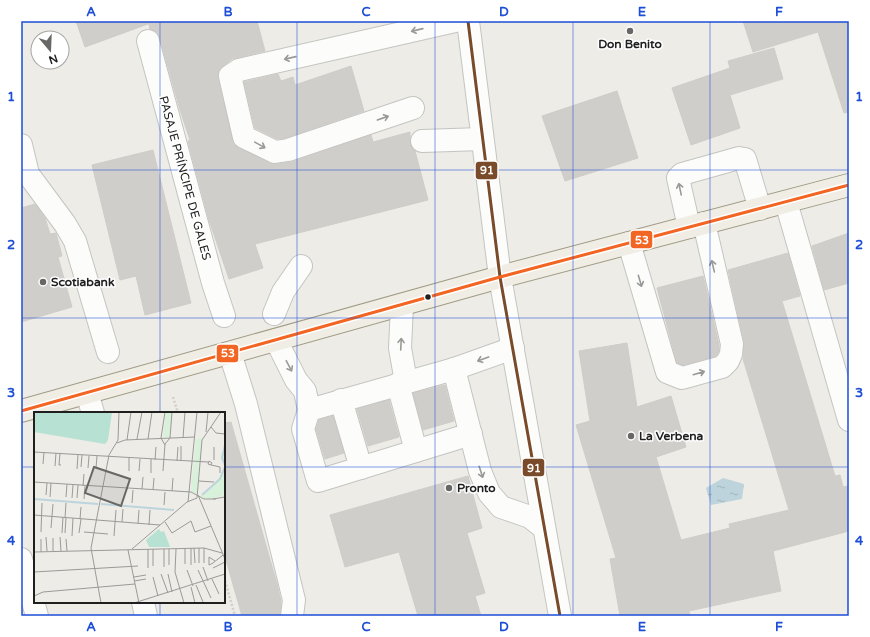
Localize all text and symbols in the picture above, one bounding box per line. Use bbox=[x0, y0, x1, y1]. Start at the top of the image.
text: A bbox=[86, 4, 96, 20]
text: B bbox=[223, 4, 233, 20]
text: C bbox=[361, 4, 371, 20]
text: D bbox=[499, 4, 509, 20]
text: E bbox=[638, 4, 646, 20]
text: F bbox=[775, 4, 783, 20]
one-way arrow bbox=[410, 26, 423, 34]
marker: Don Benito bbox=[625, 26, 635, 36]
north arrow bbox=[30, 30, 70, 70]
place label: Don Benito bbox=[598, 37, 662, 51]
text: N bbox=[47, 51, 59, 67]
one-way arrow bbox=[283, 55, 296, 63]
text: 1 bbox=[7, 89, 15, 105]
text: 1 bbox=[855, 89, 863, 105]
street label: PASAJE PRÍNCIPE DE GALES bbox=[156, 94, 214, 262]
one-way arrow bbox=[377, 113, 389, 121]
one-way arrow bbox=[254, 142, 266, 150]
line badge: 91 bbox=[475, 161, 498, 180]
text: 91 bbox=[480, 164, 494, 177]
one-way arrow bbox=[676, 183, 684, 196]
line badge: 53 bbox=[630, 230, 653, 249]
text: 53 bbox=[635, 234, 649, 247]
text: 2 bbox=[7, 237, 15, 253]
text: 2 bbox=[855, 237, 863, 253]
one-way arrow bbox=[709, 259, 716, 272]
one-way arrow bbox=[637, 274, 644, 287]
place label: Scotiabank bbox=[51, 275, 115, 289]
marker: Scotiabank bbox=[38, 277, 48, 287]
unlabelled marker bbox=[423, 292, 433, 302]
one-way arrow bbox=[397, 338, 405, 351]
line badge: 53 bbox=[216, 344, 239, 363]
text: 53 bbox=[221, 347, 235, 360]
one-way arrow bbox=[478, 356, 490, 364]
one-way arrow bbox=[285, 360, 293, 372]
one-way arrow bbox=[693, 369, 706, 376]
text: 3 bbox=[7, 385, 15, 401]
text: 3 bbox=[855, 385, 863, 401]
inset map bbox=[34, 412, 225, 603]
place label: La Verbena bbox=[639, 429, 704, 443]
marker: La Verbena bbox=[626, 431, 636, 441]
line badge: 91 bbox=[522, 458, 545, 477]
text: 91 bbox=[527, 462, 541, 475]
one-way arrow bbox=[478, 465, 485, 478]
place label: Pronto bbox=[457, 481, 496, 495]
marker: Pronto bbox=[444, 483, 454, 493]
text: 4 bbox=[7, 533, 16, 549]
text: 4 bbox=[855, 533, 864, 549]
text: A bbox=[86, 619, 96, 635]
text: B bbox=[223, 619, 233, 635]
text: C bbox=[361, 619, 371, 635]
text: D bbox=[499, 619, 509, 635]
text: E bbox=[638, 619, 646, 635]
text: F bbox=[775, 619, 783, 635]

